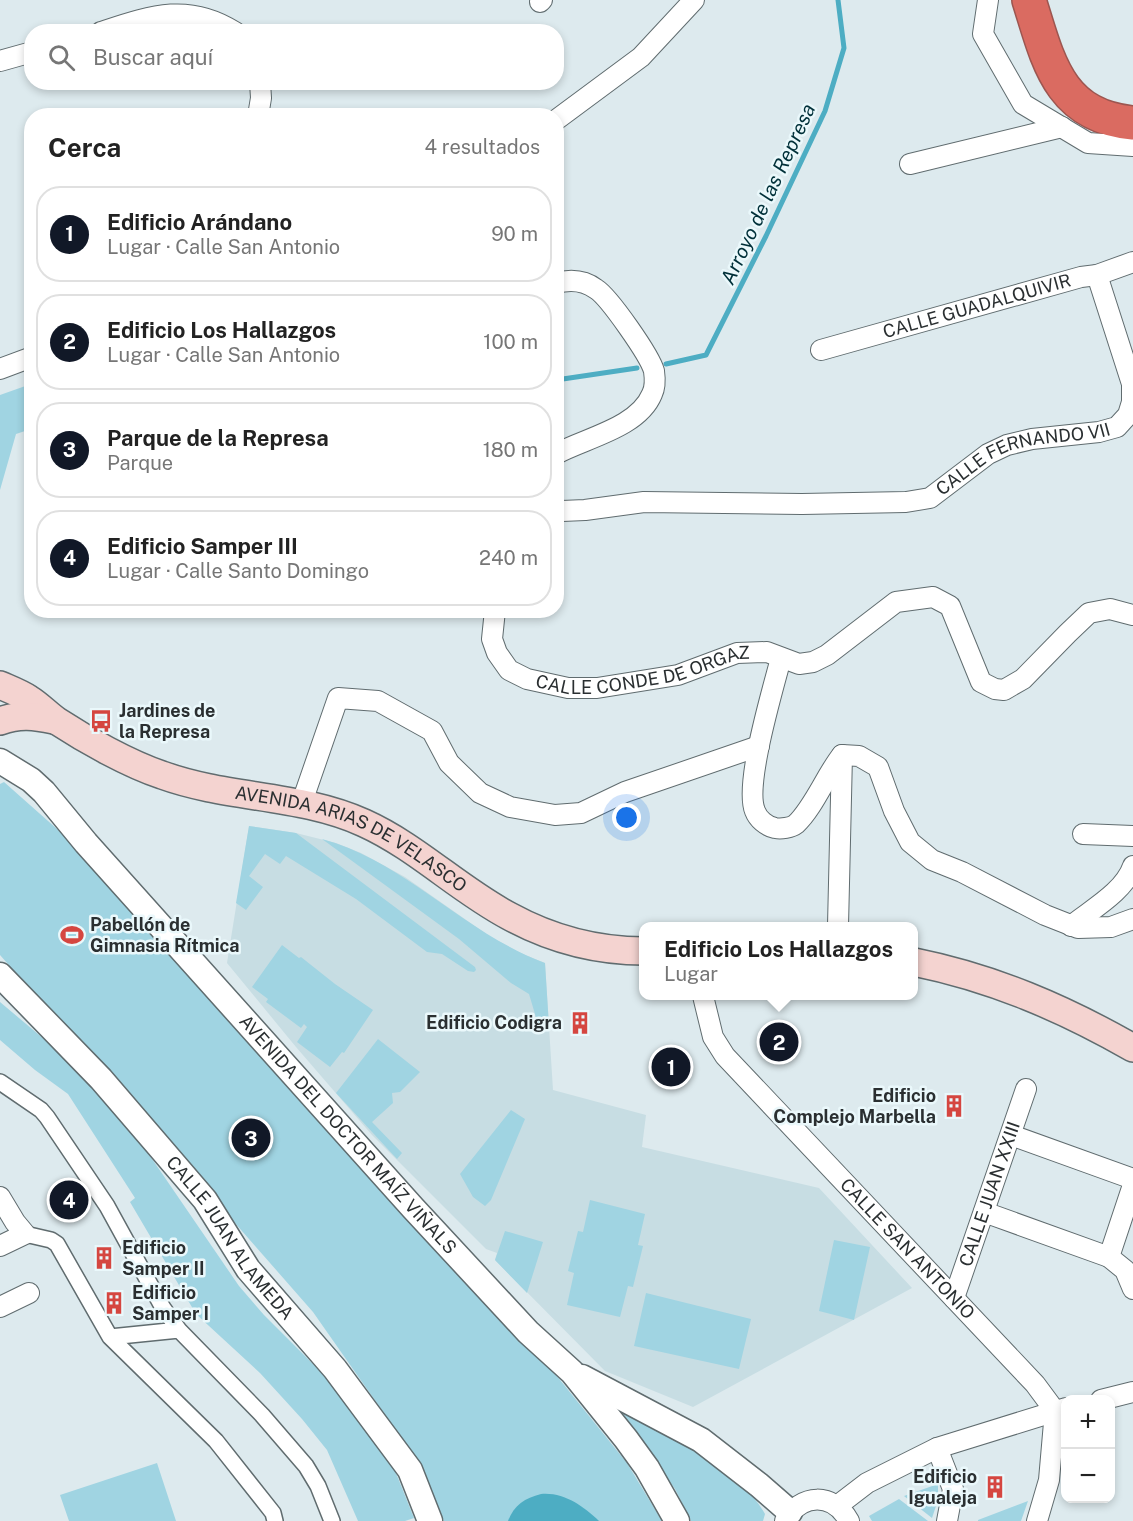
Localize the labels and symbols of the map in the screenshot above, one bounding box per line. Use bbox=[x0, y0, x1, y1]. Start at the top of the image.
water label: Arroyo de las Represa bbox=[716, 100, 820, 288]
street label: CALLE GUADALQUIVIR bbox=[880, 269, 1073, 342]
street label: CALLE FERNANDO VII bbox=[932, 418, 1112, 500]
street label: CALLE CONDE DE ORGAZ bbox=[534, 642, 750, 698]
place label: Jardines de la Represa bbox=[119, 700, 215, 742]
bus stop icon: Jardines de la Represa bbox=[88, 708, 114, 734]
street label: AVENIDA ARIAS DE VELASCO bbox=[234, 782, 471, 896]
your location bbox=[612, 803, 641, 832]
place label: Pabellón de Gimnasia Rítmica bbox=[90, 914, 240, 956]
sports icon: Pabellón de Gimnasia Rítmica bbox=[59, 922, 85, 948]
building icon: Edificio Codigra bbox=[567, 1010, 593, 1036]
street label: AVENIDA DEL DOCTOR MAÍZ VIÑALS bbox=[235, 1011, 461, 1258]
place label: Edificio Codigra bbox=[426, 1012, 562, 1033]
pin: 2 bbox=[760, 1020, 798, 1064]
pin: 1 bbox=[652, 1044, 690, 1090]
place label: Edificio Complejo Marbella bbox=[773, 1085, 936, 1127]
building icon: Edificio Complejo Marbella bbox=[941, 1093, 967, 1119]
pin: 3 bbox=[232, 1116, 270, 1160]
street label: CALLE JUAN XXIII bbox=[955, 1119, 1024, 1269]
street label: CALLE JUAN ALAMEDA bbox=[162, 1152, 298, 1324]
street label: CALLE SAN ANTONIO bbox=[836, 1174, 979, 1323]
pin: 4 bbox=[50, 1178, 88, 1222]
place label: Edificio Samper II bbox=[122, 1237, 205, 1279]
building icon: Edificio Samper II bbox=[91, 1245, 117, 1271]
place label: Edificio Samper I bbox=[132, 1282, 209, 1324]
building icon: Edificio Samper I bbox=[101, 1290, 127, 1316]
place label: Edificio Igualeja bbox=[908, 1466, 977, 1508]
building icon: Edificio Igualeja bbox=[982, 1474, 1008, 1500]

